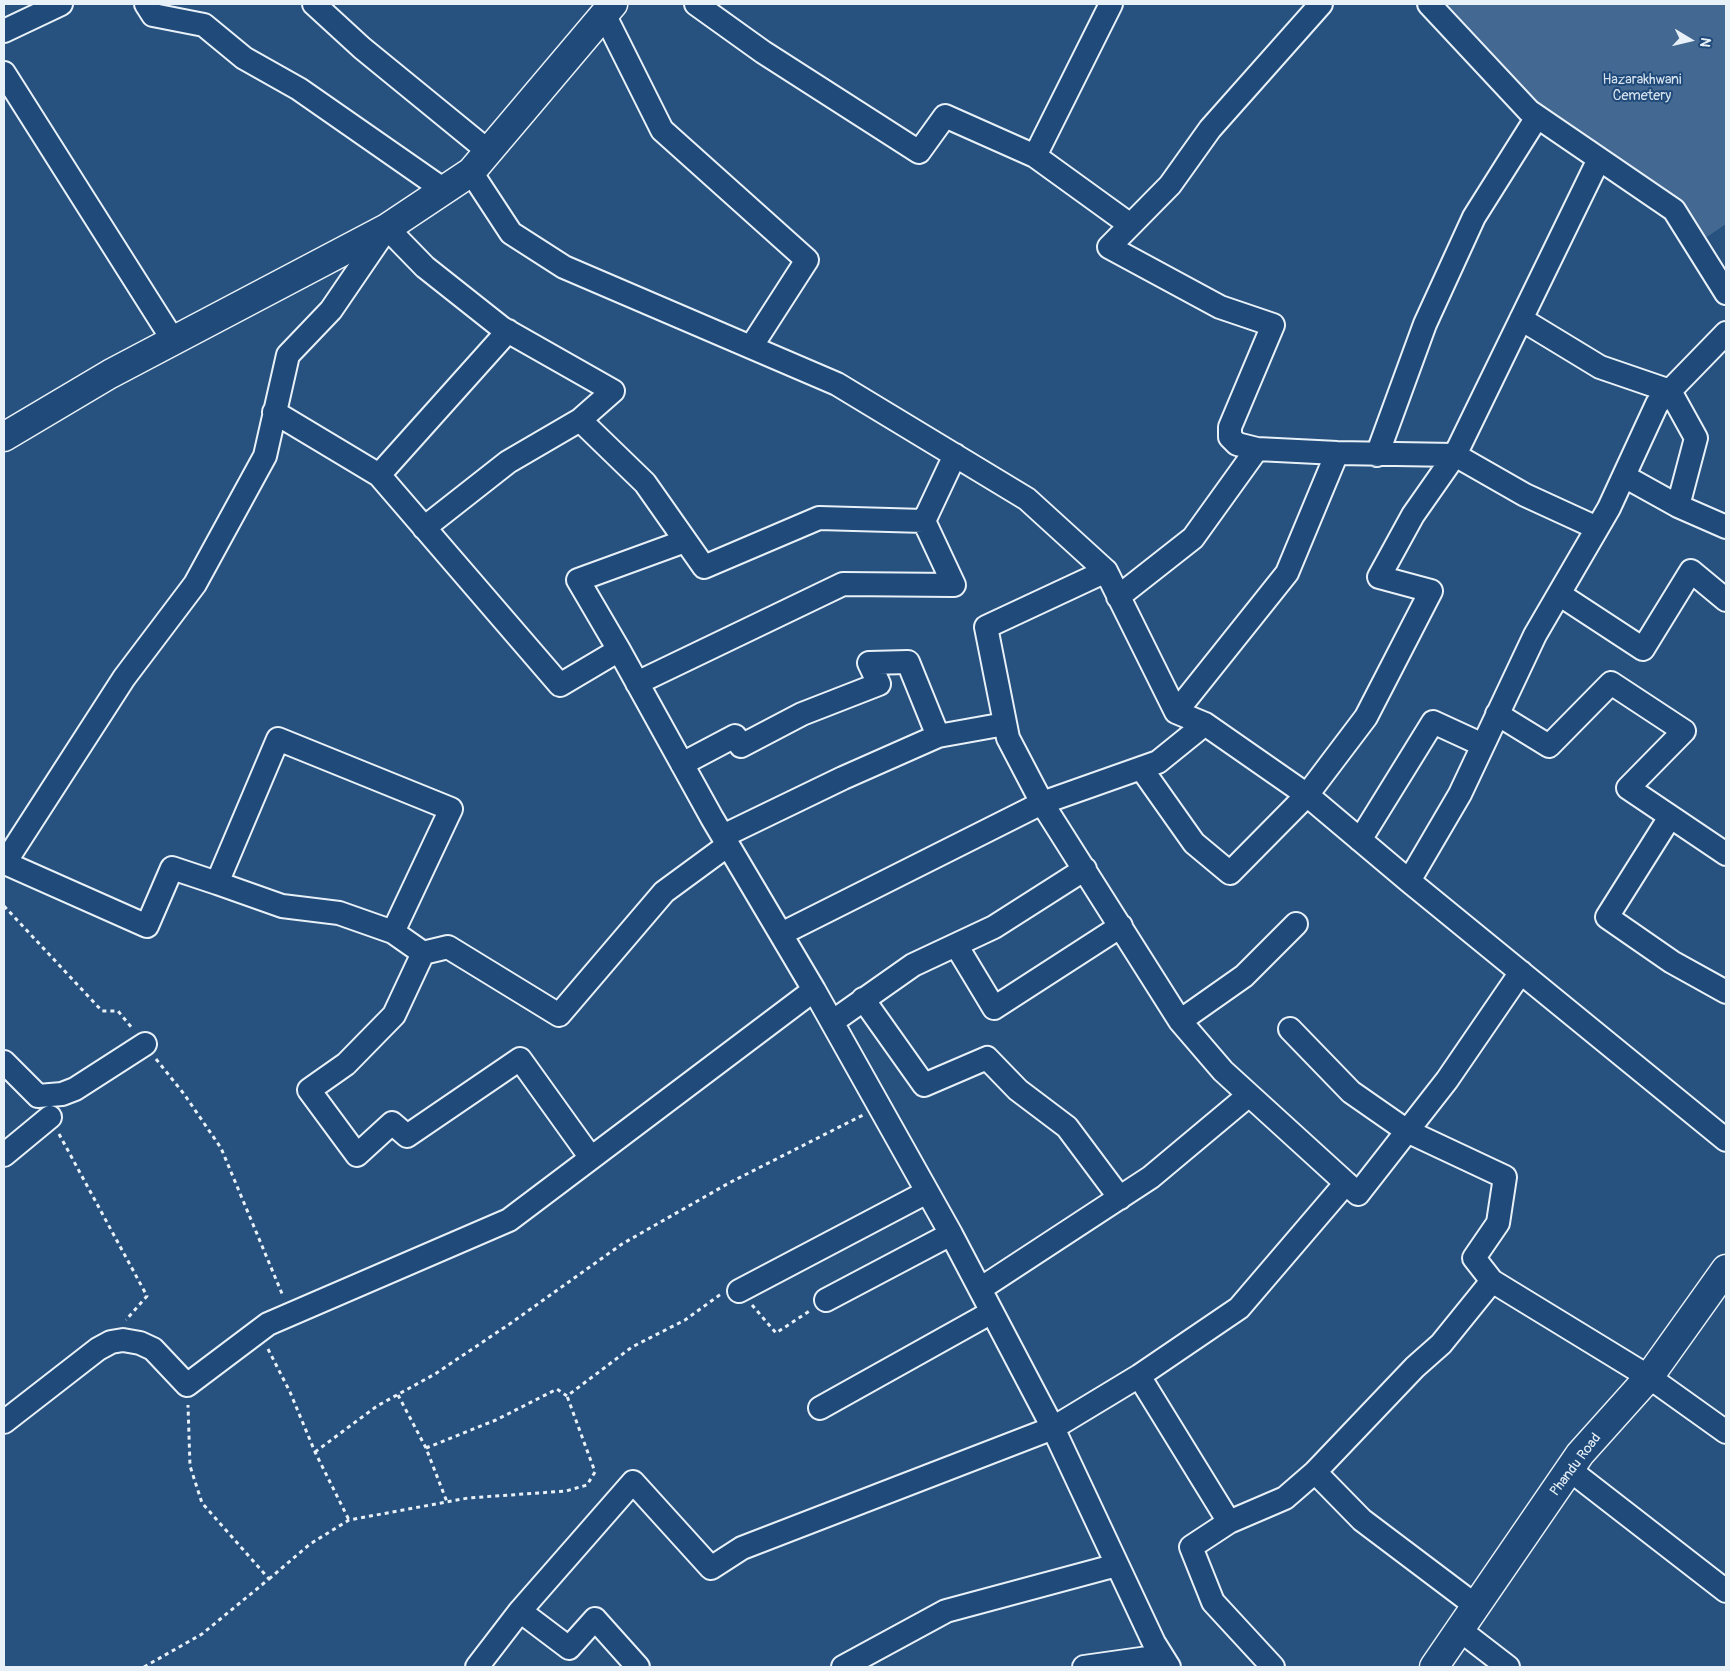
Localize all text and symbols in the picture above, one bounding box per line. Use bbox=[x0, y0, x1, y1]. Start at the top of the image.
north arrow bbox=[1665, 15, 1715, 65]
text: N bbox=[1696, 36, 1714, 48]
park label: Hazarakhwani Cemetery bbox=[1602, 72, 1682, 104]
street label: Phandu Road bbox=[1547, 1430, 1605, 1500]

